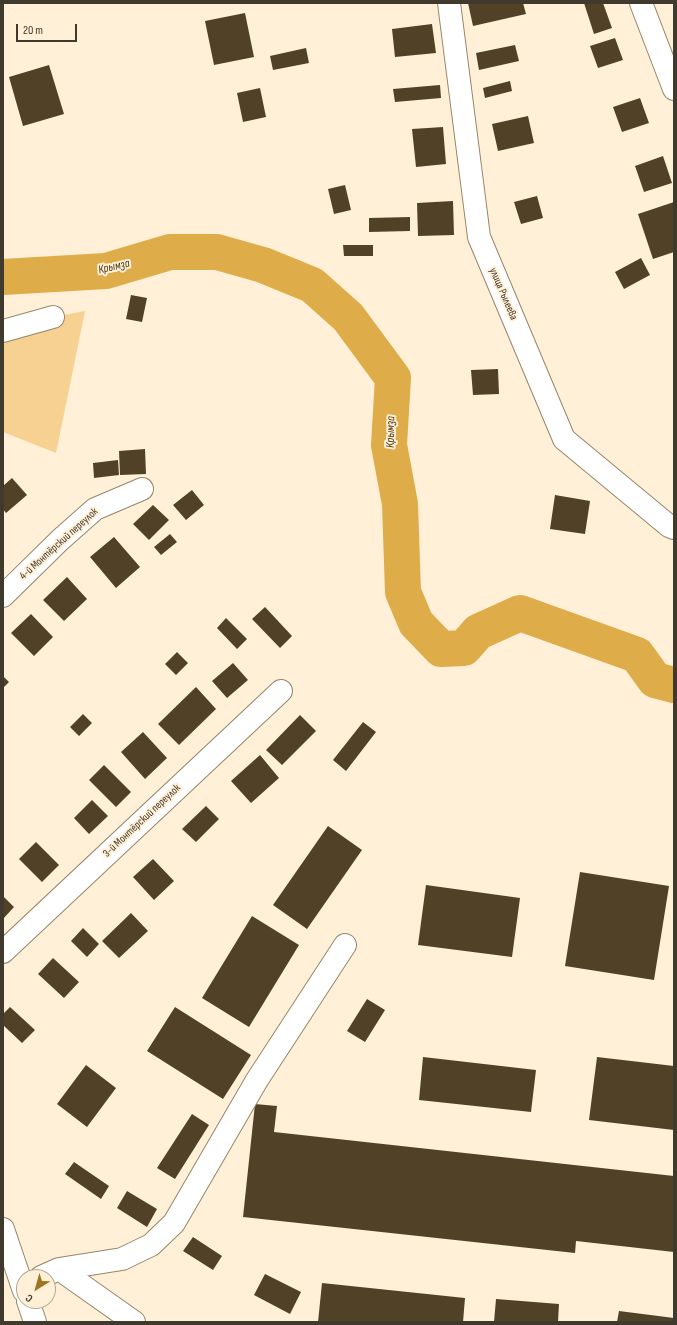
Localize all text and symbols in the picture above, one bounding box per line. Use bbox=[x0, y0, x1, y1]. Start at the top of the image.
scale bar bbox=[18, 16, 79, 42]
text: 20 m bbox=[23, 23, 43, 38]
water label: Крымза bbox=[97, 256, 131, 278]
street label: улица Рылеева bbox=[486, 266, 520, 322]
water label: Крымза bbox=[384, 416, 398, 448]
street label: 4-й Монтёрский переулок bbox=[17, 505, 101, 583]
street label: 3-й Монтёрский переулок bbox=[101, 782, 183, 860]
north arrow bbox=[16, 1269, 56, 1309]
text: С bbox=[23, 1291, 35, 1305]

